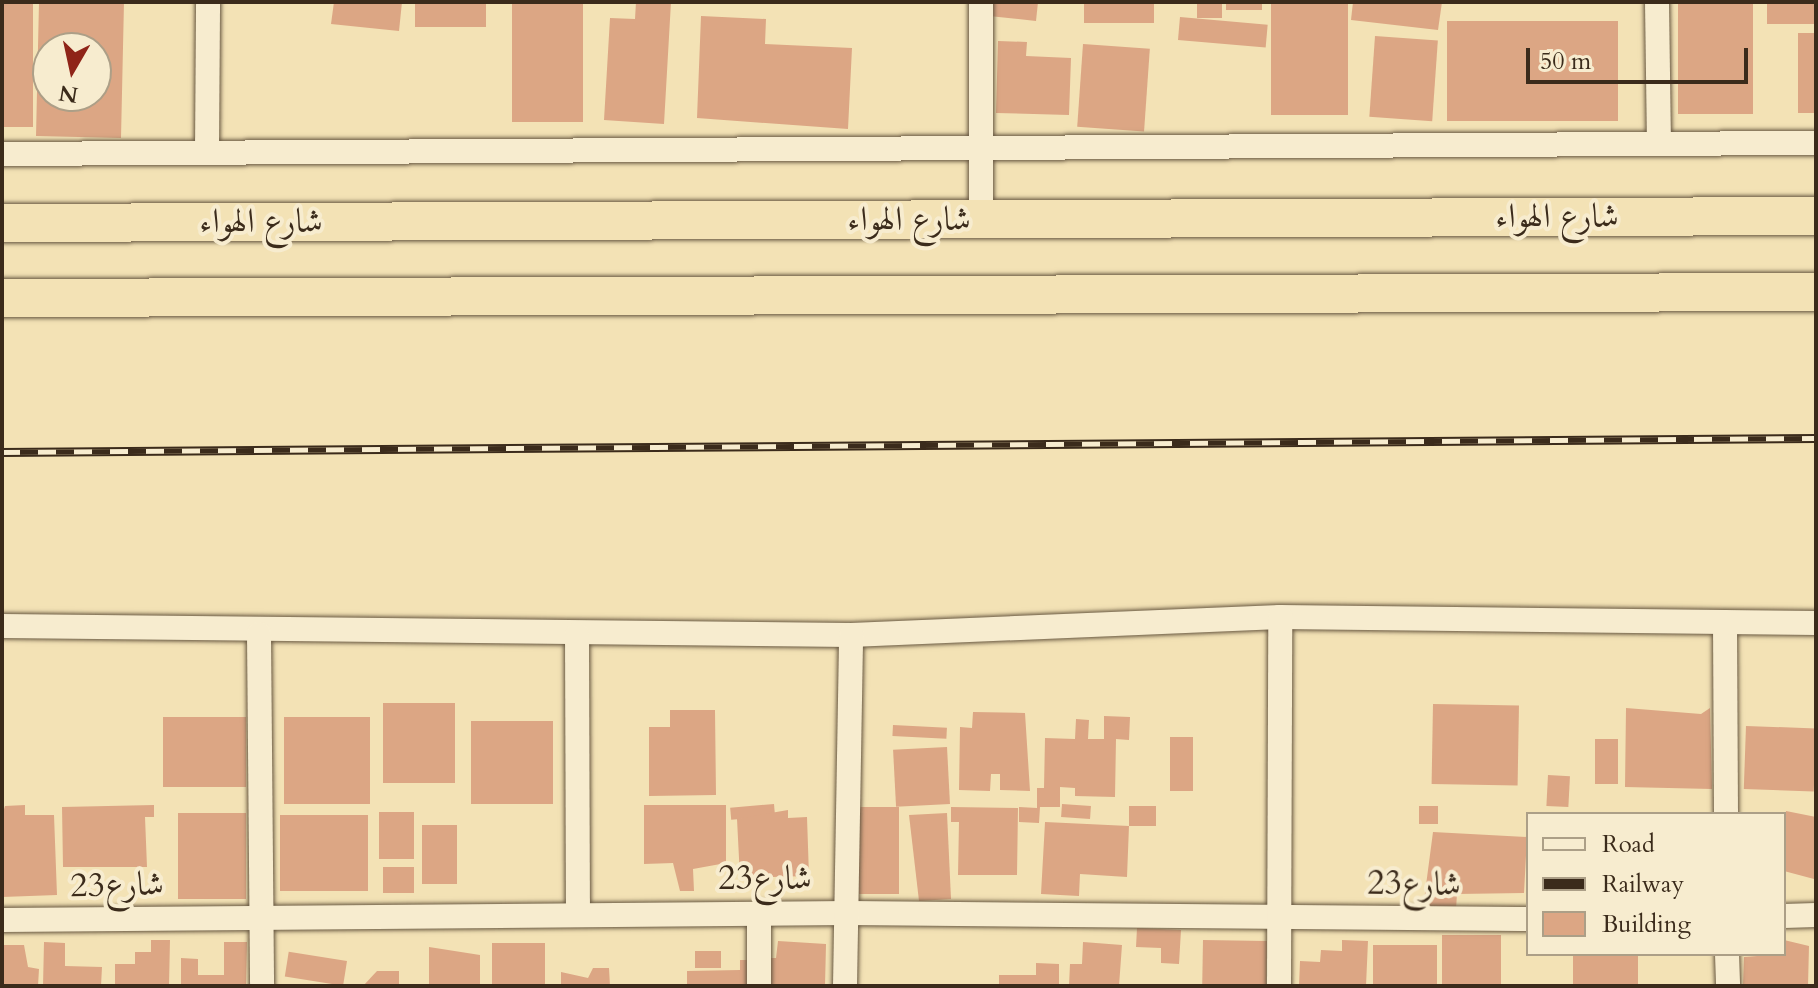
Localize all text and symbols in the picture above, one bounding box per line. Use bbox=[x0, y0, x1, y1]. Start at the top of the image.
north arrow bbox=[32, 32, 112, 112]
scale bar bbox=[1530, 32, 1752, 82]
text: 50 m bbox=[1540, 45, 1591, 78]
text: N bbox=[57, 77, 80, 110]
street label: شارع الهواء bbox=[1495, 197, 1619, 237]
street label: شارع الهواء bbox=[847, 200, 971, 240]
street label: شارع الهواء bbox=[199, 202, 323, 242]
legend bbox=[1526, 812, 1786, 956]
text: Road bbox=[1602, 828, 1655, 861]
street label: شارع23 bbox=[718, 859, 812, 899]
street label: شارع23 bbox=[1367, 863, 1461, 905]
street label: شارع23 bbox=[70, 864, 164, 906]
text: Railway bbox=[1602, 868, 1684, 901]
text: Building bbox=[1602, 908, 1691, 941]

